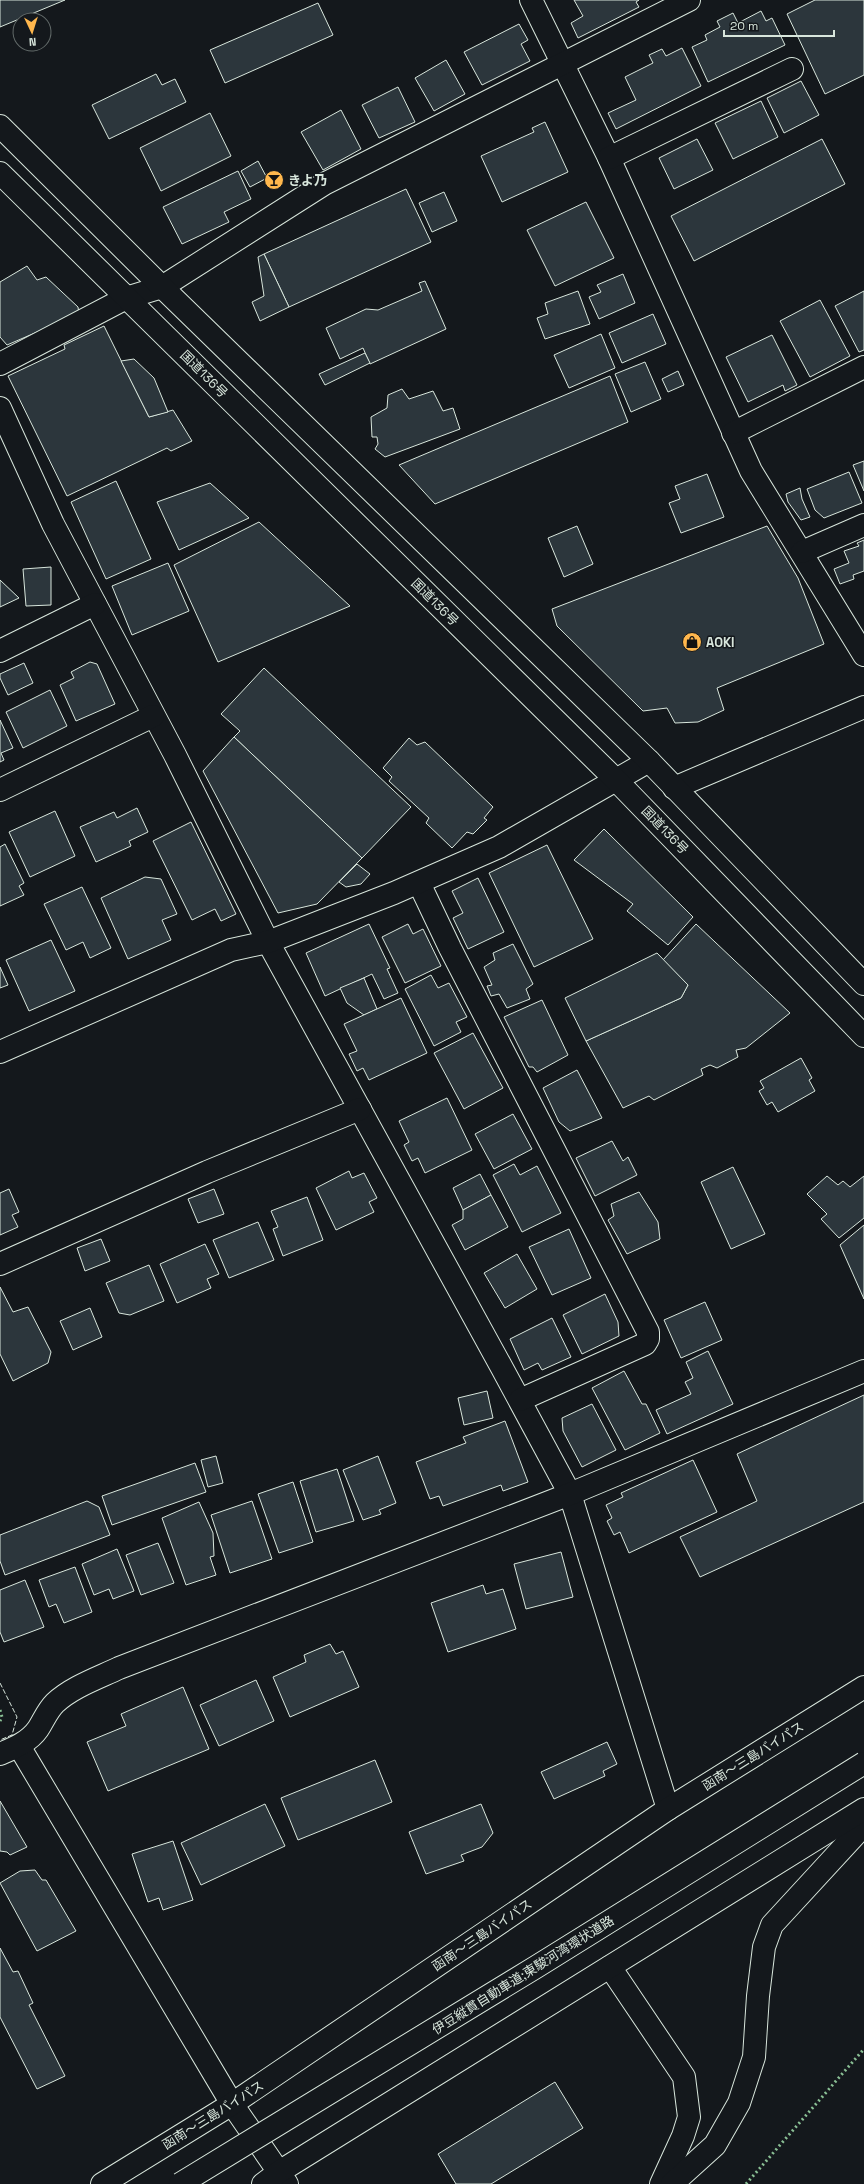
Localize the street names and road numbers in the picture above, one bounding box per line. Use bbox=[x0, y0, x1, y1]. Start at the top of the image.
street label: 国道136号 bbox=[177, 347, 231, 401]
street label: 国道136号 bbox=[408, 575, 462, 629]
street label: 国道136号 bbox=[638, 802, 692, 858]
street label: 函南～三島バイパス bbox=[699, 1718, 807, 1794]
street label: 函南～三島バイパス bbox=[429, 1895, 535, 1975]
street label: 伊豆縦貫自動車道;東駿河湾環状道路 bbox=[429, 1912, 617, 2038]
street label: 函南～三島バイパス bbox=[159, 2077, 267, 2153]

